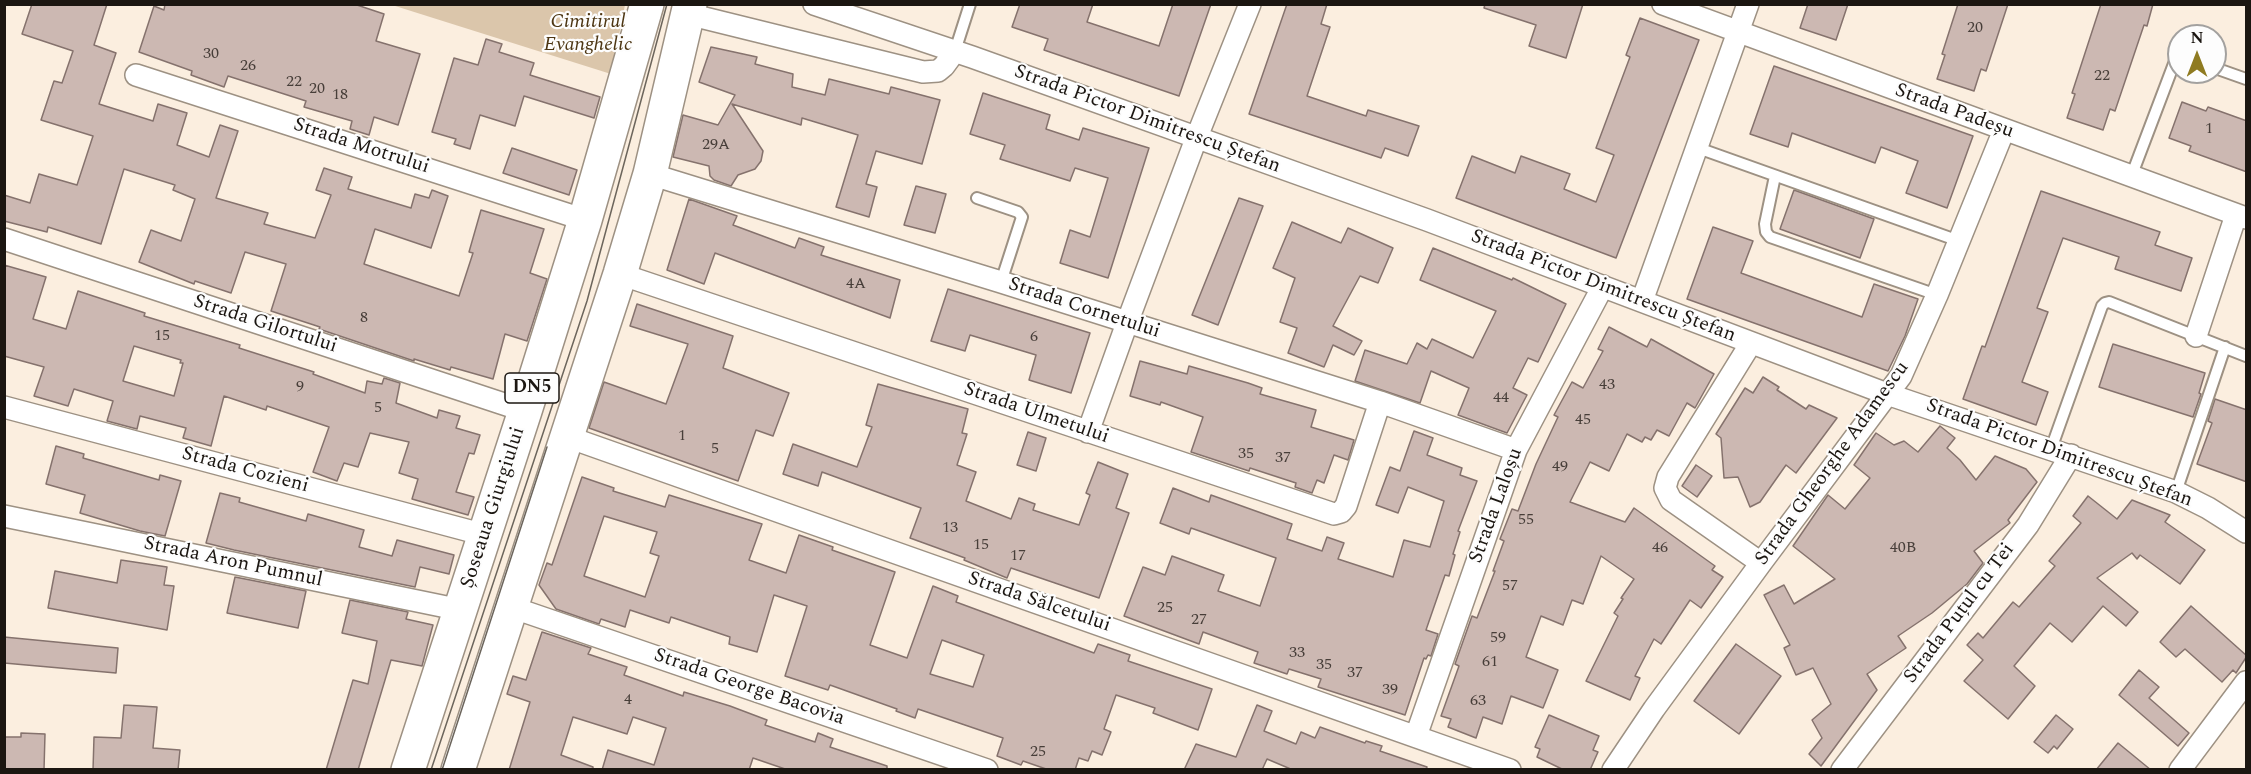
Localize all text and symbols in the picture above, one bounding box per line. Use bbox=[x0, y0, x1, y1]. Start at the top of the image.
park label: Cimitirul Evanghelic bbox=[544, 11, 632, 58]
house number: 20 bbox=[1967, 19, 1983, 39]
north arrow bbox=[2167, 24, 2227, 84]
text: N bbox=[2190, 26, 2204, 50]
house number: 30 bbox=[203, 45, 219, 65]
house number: 26 bbox=[240, 57, 256, 77]
street label: Strada Pictor Dimitrescu Ștefan bbox=[1011, 61, 1283, 179]
house number: 22 bbox=[2094, 67, 2110, 87]
house number: 22 bbox=[286, 73, 302, 93]
street label: Strada Padeșu bbox=[1891, 79, 2017, 145]
house number: 20 bbox=[309, 80, 325, 100]
house number: 18 bbox=[332, 86, 348, 106]
street label: Strada Motrului bbox=[290, 114, 432, 180]
house number: 1 bbox=[2205, 120, 2213, 140]
house number: 29A bbox=[702, 136, 730, 156]
street label: Strada Pictor Dimitrescu Ștefan bbox=[1467, 225, 1739, 349]
street label: Strada Cornetului bbox=[1005, 273, 1163, 345]
house number: 4A bbox=[846, 275, 866, 295]
street label: Strada Gilortului bbox=[190, 290, 340, 360]
house number: 8 bbox=[360, 309, 368, 329]
house number: 15 bbox=[154, 327, 170, 347]
house number: 6 bbox=[1030, 328, 1038, 348]
street label: Strada Gheorghe Adamescu bbox=[1751, 357, 1915, 571]
road number: DN5 bbox=[505, 373, 559, 403]
house number: 43 bbox=[1599, 376, 1615, 396]
house number: 9 bbox=[296, 378, 304, 398]
street label: Strada Ulmetului bbox=[960, 378, 1112, 450]
house number: 44 bbox=[1493, 389, 1509, 409]
street label: Strada Pictor Dimitrescu Ștefan bbox=[1923, 395, 2195, 513]
house number: 5 bbox=[374, 399, 382, 419]
house number: 45 bbox=[1575, 411, 1591, 431]
street label: Șoseaua Giurgiului bbox=[457, 424, 531, 592]
house number: 1 bbox=[678, 427, 686, 447]
house number: 5 bbox=[711, 440, 719, 460]
street label: Strada Cozieni bbox=[179, 443, 311, 499]
house number: 35 bbox=[1238, 445, 1254, 465]
street label: Strada Laloșu bbox=[1465, 445, 1529, 567]
house number: 37 bbox=[1275, 449, 1291, 469]
house number: 49 bbox=[1552, 458, 1568, 478]
house number: 55 bbox=[1518, 511, 1534, 531]
house number: 13 bbox=[942, 519, 958, 539]
street label: Strada Aron Pumnul bbox=[141, 532, 325, 594]
house number: 15 bbox=[973, 536, 989, 556]
house number: 46 bbox=[1652, 539, 1668, 559]
house number: 40B bbox=[1890, 539, 1916, 559]
street label: Strada Puțul cu Tei bbox=[1899, 539, 2021, 689]
house number: 17 bbox=[1010, 547, 1026, 567]
street label: Strada Sălcetului bbox=[964, 567, 1114, 639]
house number: 57 bbox=[1502, 577, 1518, 597]
house number: 25 bbox=[1157, 599, 1173, 619]
house number: 27 bbox=[1191, 611, 1207, 631]
house number: 59 bbox=[1490, 629, 1506, 649]
street label: Strada George Bacovia bbox=[650, 644, 848, 732]
house number: 33 bbox=[1289, 644, 1305, 664]
house number: 61 bbox=[1482, 653, 1498, 673]
house number: 35 bbox=[1316, 656, 1332, 676]
house number: 37 bbox=[1347, 664, 1363, 684]
house number: 39 bbox=[1382, 681, 1398, 701]
house number: 4 bbox=[624, 691, 632, 711]
house number: 63 bbox=[1470, 692, 1486, 712]
house number: 25 bbox=[1030, 743, 1046, 763]

